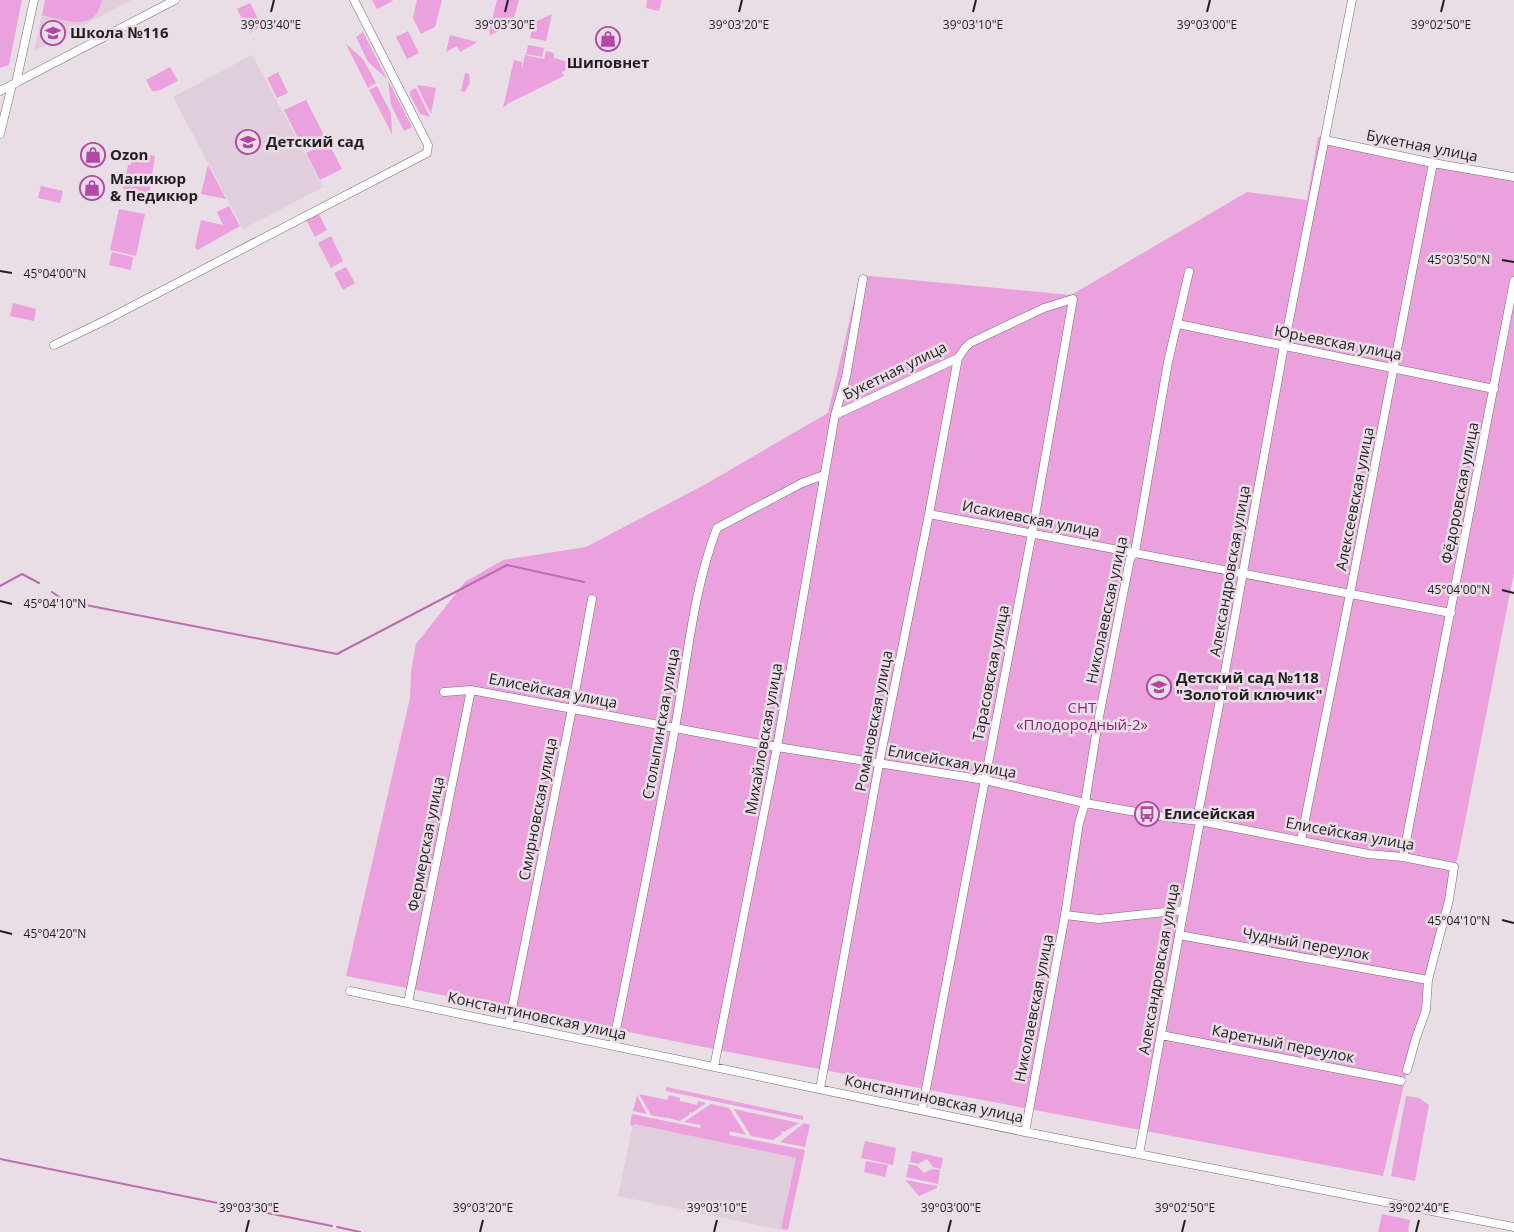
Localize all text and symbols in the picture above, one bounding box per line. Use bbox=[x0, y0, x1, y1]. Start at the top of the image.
text: 39°03'40"E bbox=[241, 16, 301, 33]
text: 39°03'30"E bbox=[475, 16, 535, 33]
text: 39°03'20"E bbox=[709, 16, 769, 33]
text: 39°03'10"E bbox=[943, 16, 1003, 33]
text: 39°03'00"E bbox=[1177, 16, 1237, 33]
text: 39°02'50"E bbox=[1411, 16, 1471, 33]
school or university icon: Школа №116 bbox=[40, 20, 66, 46]
place label: Школа №116 bbox=[70, 22, 169, 42]
shop icon: Шиповнет bbox=[595, 26, 621, 52]
place label: Шиповнет bbox=[567, 52, 649, 72]
street label: Букетная улица bbox=[1365, 124, 1480, 166]
school or university icon: Детский сад bbox=[235, 129, 261, 155]
place label: Детский сад bbox=[266, 131, 364, 151]
shop icon: Ozon bbox=[80, 142, 106, 168]
place label: Ozon bbox=[110, 144, 148, 164]
place label: Маникюр & Педикюр bbox=[110, 168, 198, 205]
shop icon: Маникюр & Педикюр bbox=[79, 175, 105, 201]
text: 45°03'50"N bbox=[1428, 251, 1490, 268]
text: 45°04'00"N bbox=[24, 265, 86, 282]
street label: Юрьевская улица bbox=[1273, 320, 1404, 364]
street label: Букетная улица bbox=[839, 336, 950, 404]
street label: Фёдоровская улица bbox=[1435, 420, 1483, 565]
street label: Алексеевская улица bbox=[1330, 425, 1378, 572]
street label: Александровская улица bbox=[1204, 484, 1254, 658]
street label: Исакиевская улица bbox=[961, 495, 1102, 541]
street label: Николаевская улица bbox=[1081, 534, 1131, 685]
text: 45°04'00"N bbox=[1428, 581, 1490, 598]
text: 45°04'10"N bbox=[24, 595, 86, 612]
street label: Тарасовская улица bbox=[967, 603, 1013, 742]
street label: Столыпинская улица bbox=[637, 647, 683, 801]
street label: Романовская улица bbox=[850, 649, 897, 793]
street label: Михайловская улица bbox=[740, 661, 786, 816]
place label: Детский сад №118 "Золотой ключик" bbox=[1176, 667, 1322, 704]
street label: Елисейская улица bbox=[487, 668, 619, 712]
school or university icon: Детский сад №118 "Золотой ключик" bbox=[1146, 674, 1172, 700]
park label: СНТ «Плодородный-2» bbox=[1016, 697, 1148, 734]
street label: Смирновская улица bbox=[513, 736, 561, 882]
street label: Елисейская улица bbox=[886, 740, 1018, 782]
street label: Фермерская улица bbox=[402, 775, 448, 913]
bus stop icon: Елисейская bbox=[1134, 801, 1160, 827]
place label: Елисейская bbox=[1164, 803, 1255, 823]
street label: Елисейская улица bbox=[1284, 812, 1416, 854]
street label: Александровская улица bbox=[1133, 882, 1183, 1056]
text: 45°04'10"N bbox=[1428, 912, 1490, 929]
street label: Чудный переулок bbox=[1241, 922, 1372, 964]
text: 45°04'20"N bbox=[24, 925, 86, 942]
street label: Николаевская улица bbox=[1009, 932, 1057, 1083]
street label: Константиновская улица bbox=[446, 986, 628, 1044]
street label: Каретный переулок bbox=[1210, 1019, 1356, 1067]
street label: Константиновская улица bbox=[843, 1069, 1025, 1127]
text: 39°03'30"E bbox=[219, 1199, 279, 1216]
text: 39°03'20"E bbox=[453, 1199, 513, 1216]
text: 39°03'10"E bbox=[687, 1199, 747, 1216]
text: 39°03'00"E bbox=[921, 1199, 981, 1216]
text: 39°02'50"E bbox=[1155, 1199, 1215, 1216]
text: 39°02'40"E bbox=[1389, 1199, 1449, 1216]

